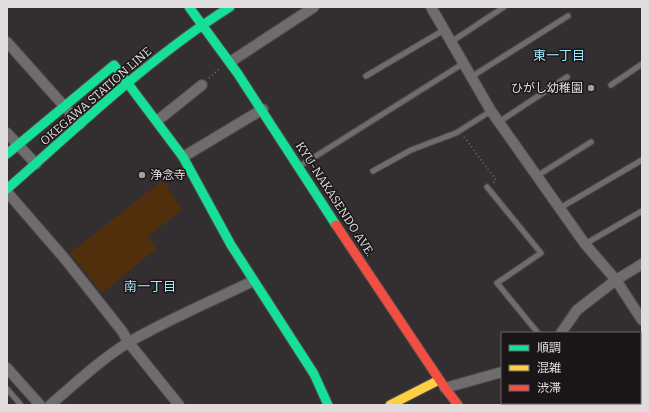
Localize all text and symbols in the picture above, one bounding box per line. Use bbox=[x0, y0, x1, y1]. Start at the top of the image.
street label: OKEGAWA STATION LINE bbox=[38, 44, 154, 148]
district label: 東一丁目 bbox=[533, 48, 585, 63]
place label: ひがし幼稚園 bbox=[511, 81, 583, 95]
marker: ひがし幼稚園 bbox=[586, 83, 596, 93]
street label: KYU-NAKASENDO AVE. bbox=[293, 139, 377, 259]
place label: 浄念寺 bbox=[150, 168, 186, 182]
marker: 浄念寺 bbox=[137, 170, 147, 180]
district label: 南一丁目 bbox=[124, 279, 176, 294]
legend bbox=[501, 332, 641, 404]
text: 順調 bbox=[537, 341, 561, 355]
text: 混雑 bbox=[537, 361, 561, 375]
text: 渋滞 bbox=[537, 381, 561, 395]

